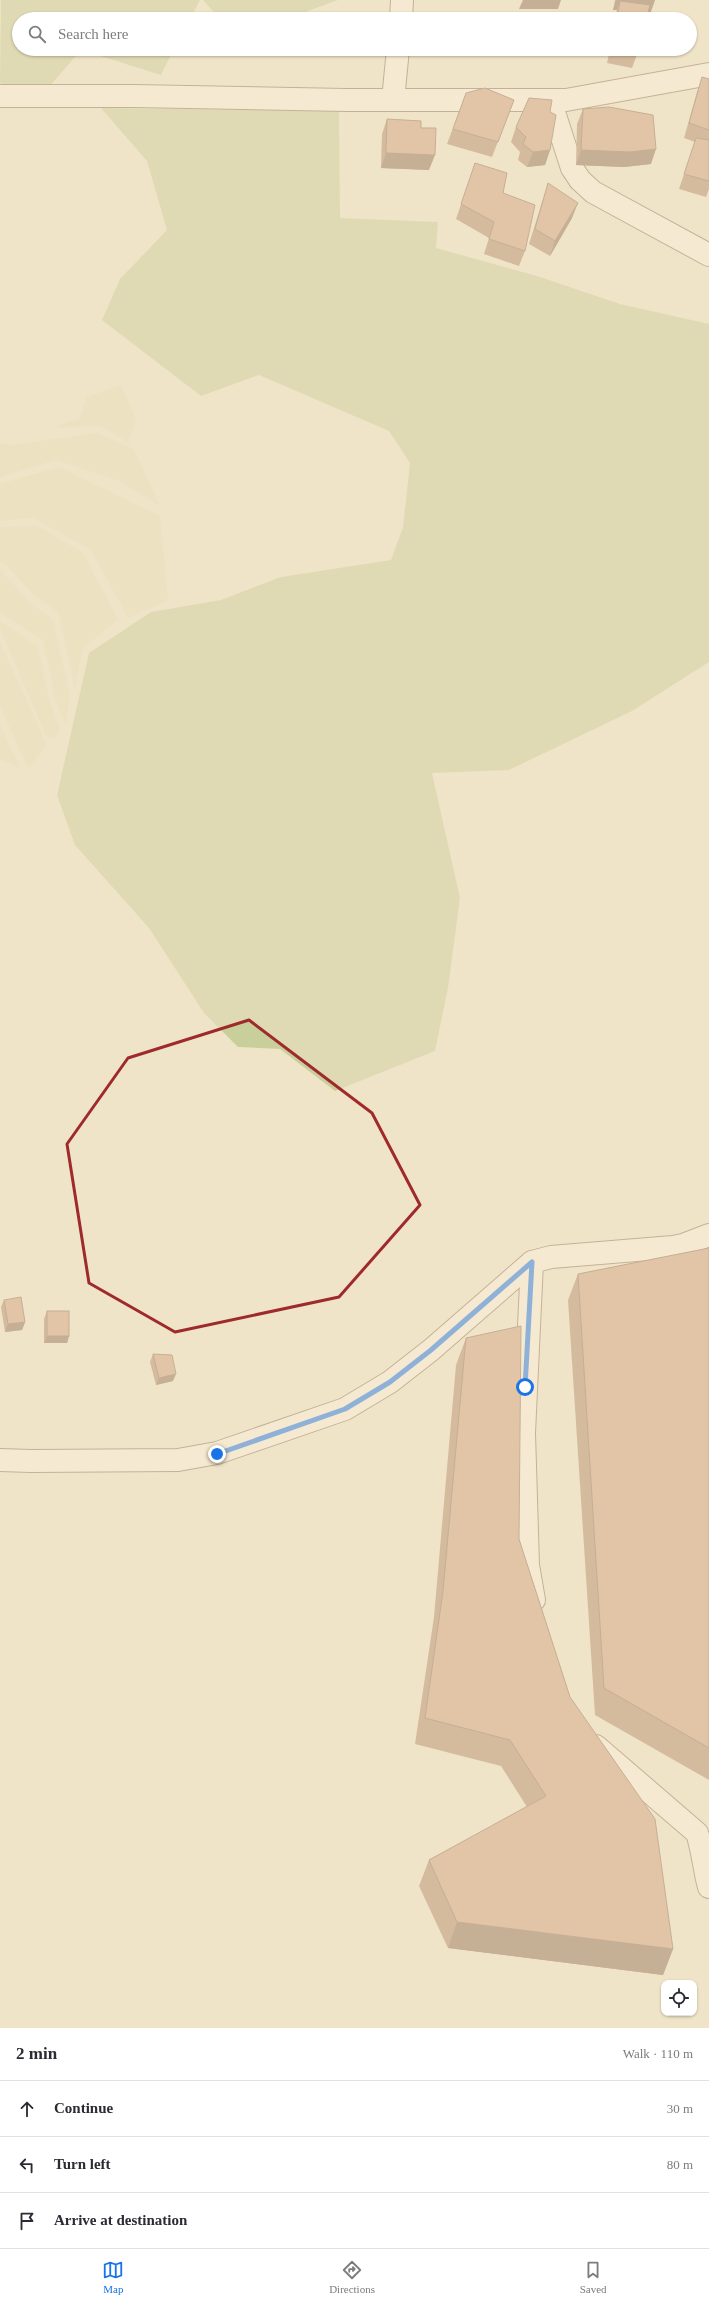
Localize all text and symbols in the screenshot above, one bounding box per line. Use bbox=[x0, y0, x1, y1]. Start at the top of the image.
search box bbox=[12, 12, 697, 56]
icon: search bbox=[26, 23, 48, 45]
text: Search here bbox=[58, 26, 128, 42]
route start bbox=[516, 1378, 534, 1396]
route end bbox=[208, 1445, 226, 1463]
map controls bbox=[661, 1980, 697, 2016]
button: locate bbox=[661, 1980, 697, 2016]
text: 2 min bbox=[16, 2044, 57, 2063]
text: Walk · 110 m bbox=[623, 2046, 693, 2061]
icon: ahead bbox=[16, 2098, 38, 2120]
text: Continue bbox=[54, 2100, 113, 2116]
text: 30 m bbox=[667, 2101, 693, 2116]
icon: left bbox=[16, 2154, 38, 2176]
text: Turn left bbox=[54, 2156, 111, 2172]
text: 80 m bbox=[667, 2157, 693, 2172]
icon: arrive bbox=[16, 2210, 38, 2232]
text: Arrive at destination bbox=[54, 2212, 187, 2228]
tab: Map bbox=[102, 2259, 124, 2295]
tab: Directions bbox=[329, 2259, 375, 2295]
tab: Saved bbox=[580, 2259, 607, 2295]

